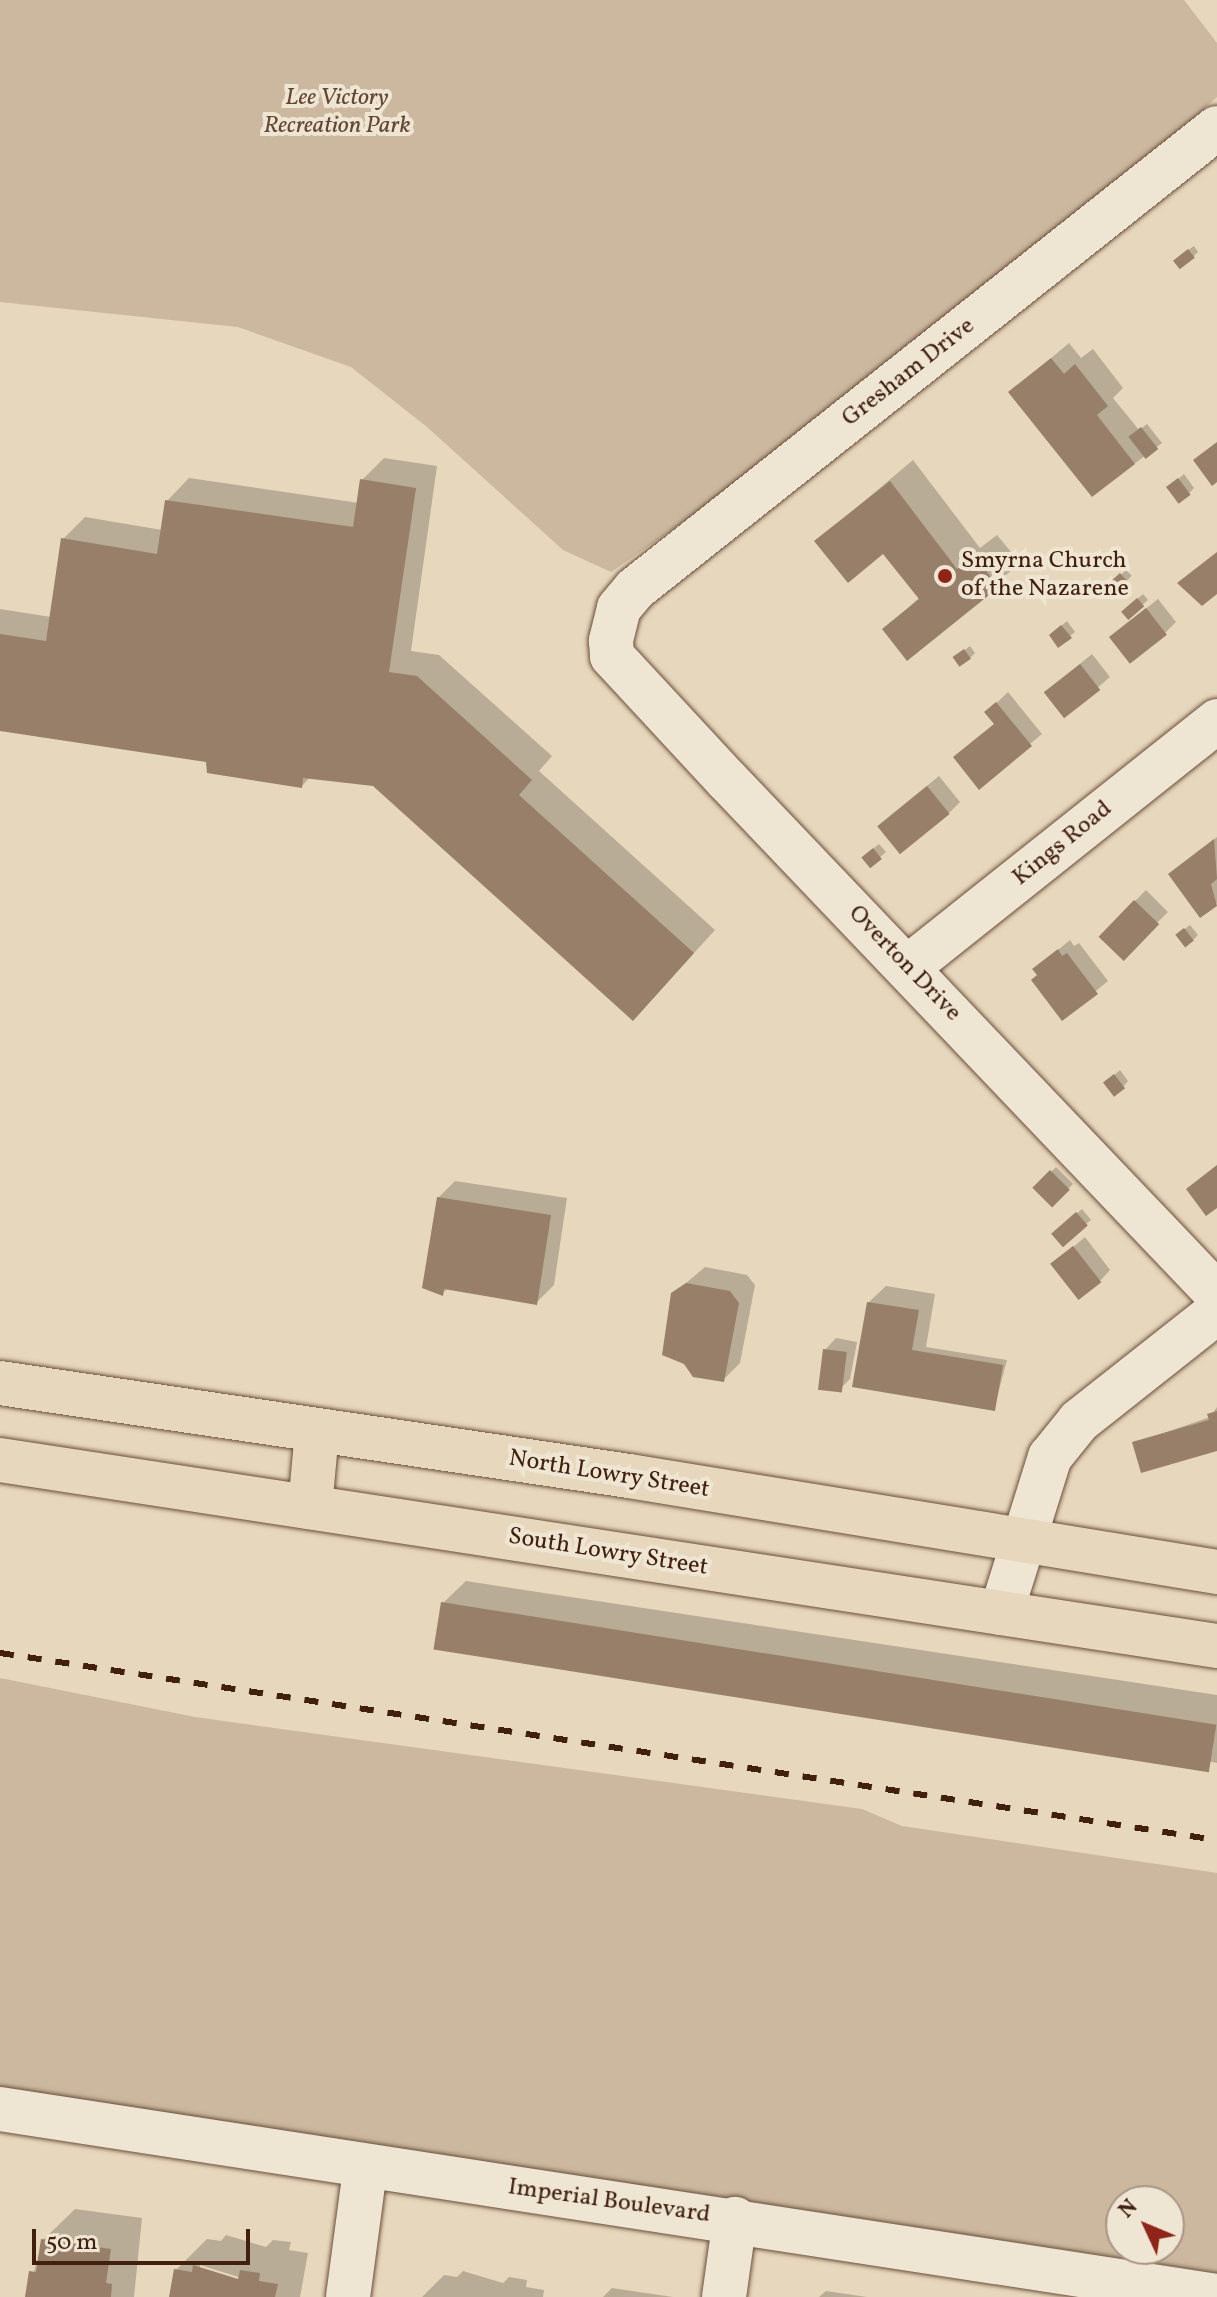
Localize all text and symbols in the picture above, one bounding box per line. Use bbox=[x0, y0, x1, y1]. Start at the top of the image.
park label: Lee Victory Recreation Park bbox=[263, 85, 411, 141]
street label: Gresham Drive bbox=[837, 312, 981, 434]
place label: Smyrna Church of the Nazarene bbox=[961, 548, 1127, 604]
marker: Smyrna Church of the Nazarene bbox=[936, 567, 954, 585]
street label: Kings Road bbox=[1008, 795, 1118, 893]
street label: Overton Drive bbox=[842, 900, 966, 1028]
street label: North Lowry Street bbox=[506, 1445, 712, 1505]
street label: South Lowry Street bbox=[506, 1523, 710, 1583]
street label: Imperial Boulevard bbox=[506, 2174, 712, 2230]
north arrow bbox=[1105, 2185, 1185, 2265]
text: N bbox=[1112, 2193, 1146, 2226]
scale bar bbox=[36, 2213, 254, 2263]
text: 50 m bbox=[46, 2226, 98, 2260]

